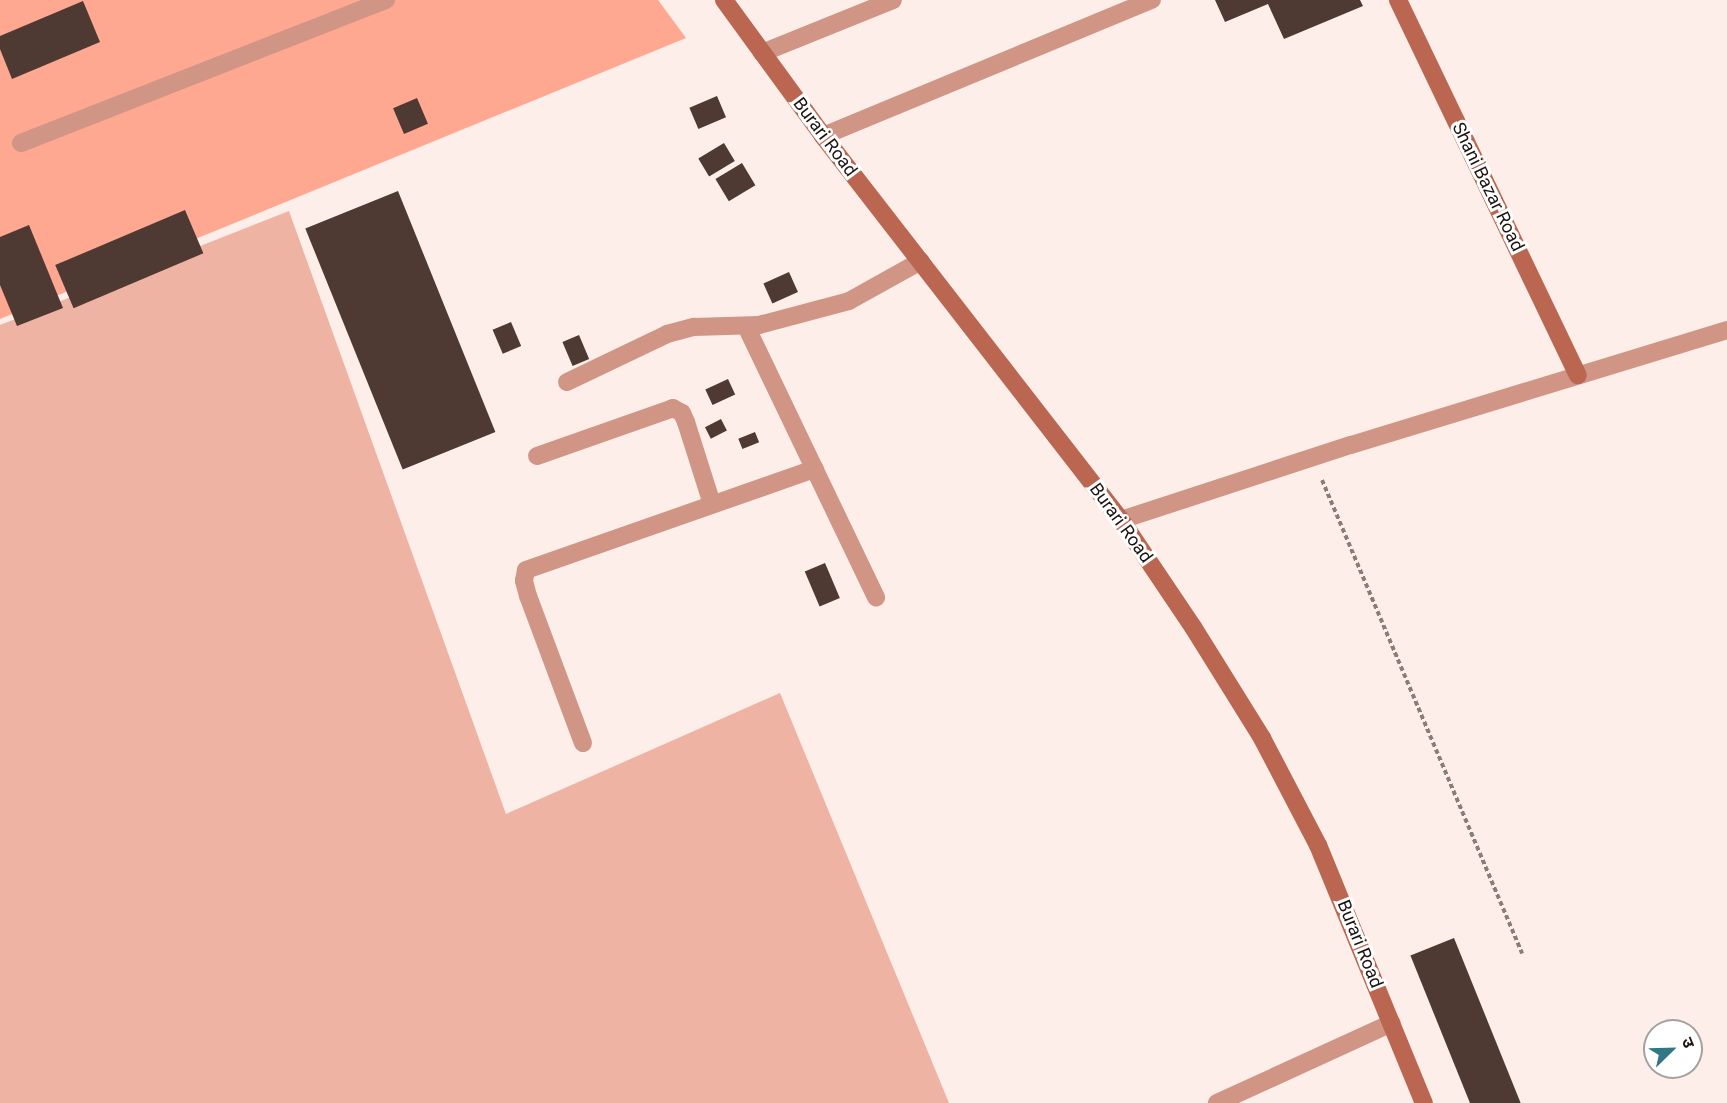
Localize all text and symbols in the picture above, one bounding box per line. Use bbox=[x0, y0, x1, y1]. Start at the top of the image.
street label: Burari Road bbox=[788, 93, 862, 181]
street label: Shani Bazar Road bbox=[1447, 119, 1529, 255]
street label: Burari Road bbox=[1085, 479, 1157, 567]
street label: Burari Road bbox=[1333, 897, 1387, 991]
north arrow bbox=[1643, 1019, 1703, 1079]
text: उ bbox=[1678, 1035, 1699, 1051]

